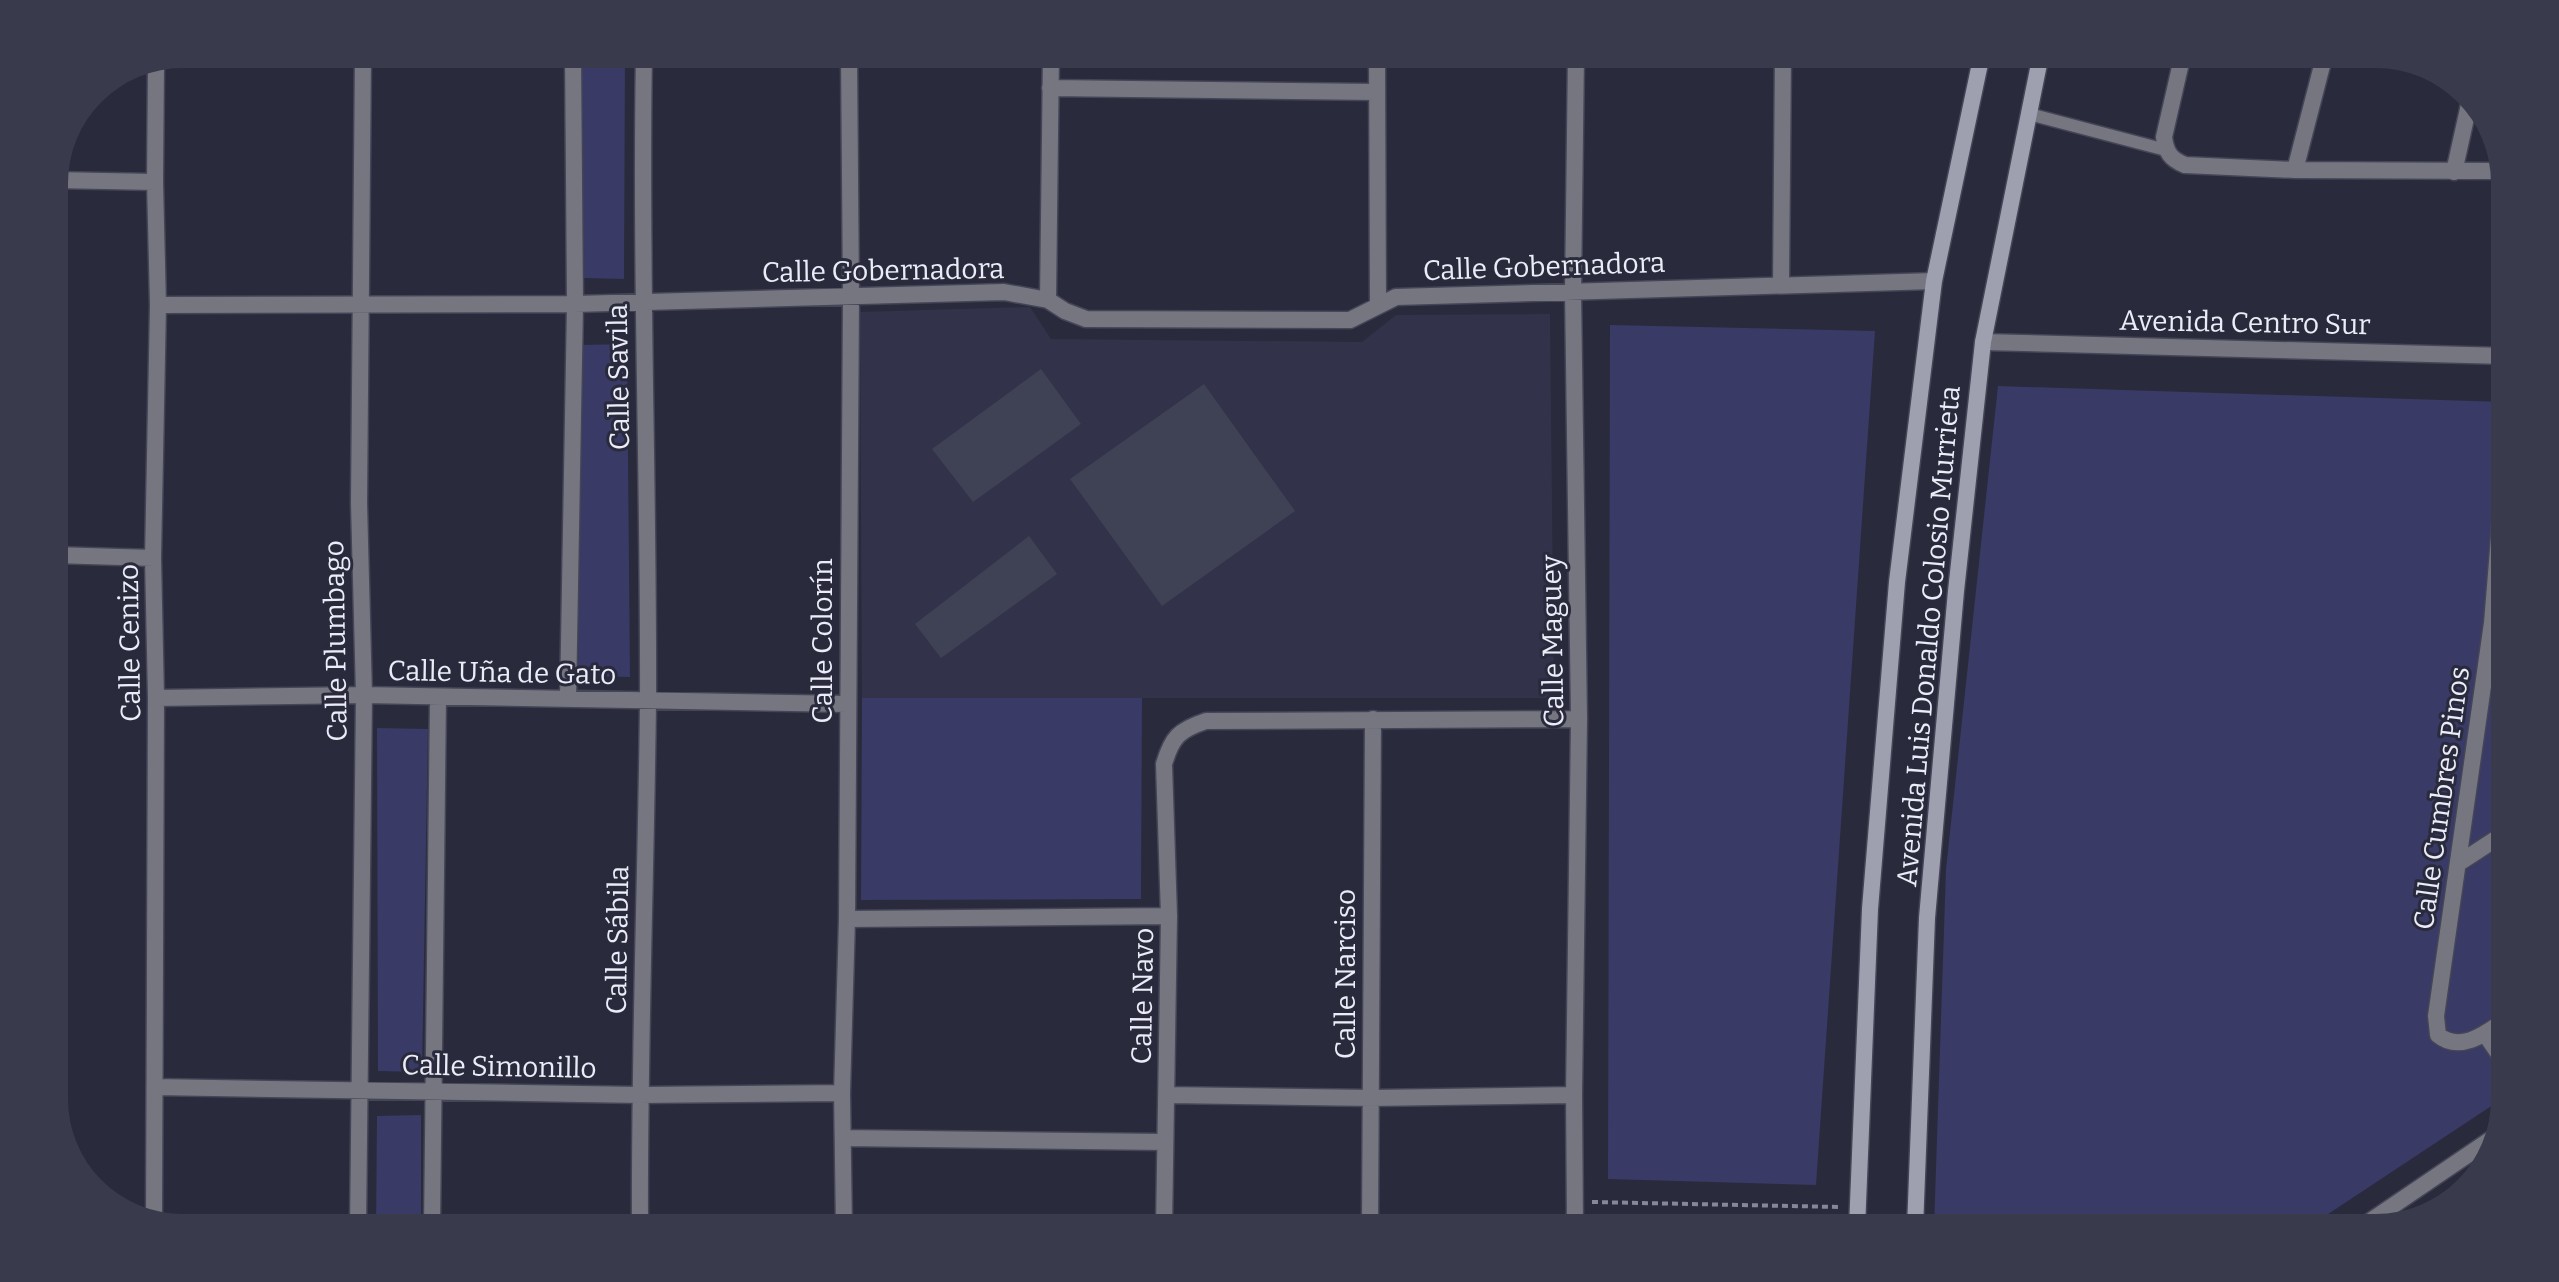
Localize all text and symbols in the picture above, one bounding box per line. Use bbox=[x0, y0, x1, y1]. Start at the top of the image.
street label: Calle Gobernadora bbox=[1422, 246, 1666, 287]
street label: Calle Gobernadora bbox=[761, 252, 1005, 289]
street label: Calle Savila bbox=[601, 303, 636, 451]
street label: Avenida Centro Sur bbox=[2119, 304, 2371, 341]
street label: Avenida Luis Donaldo Colosio Murrieta bbox=[1890, 384, 1967, 888]
street label: Calle Plumbago bbox=[317, 540, 354, 742]
street label: Calle Maguey bbox=[1534, 554, 1570, 727]
street label: Calle Colorín bbox=[806, 558, 839, 724]
street label: Calle Cenizo bbox=[112, 564, 147, 722]
street label: Calle Uña de Gato bbox=[387, 654, 616, 691]
street label: Calle Cumbres Pinos bbox=[2407, 664, 2476, 932]
street label: Calle Sábila bbox=[600, 865, 635, 1015]
street label: Calle Narciso bbox=[1329, 889, 1362, 1059]
street label: Calle Navo bbox=[1125, 927, 1160, 1065]
street label: Calle Simonillo bbox=[401, 1048, 597, 1085]

